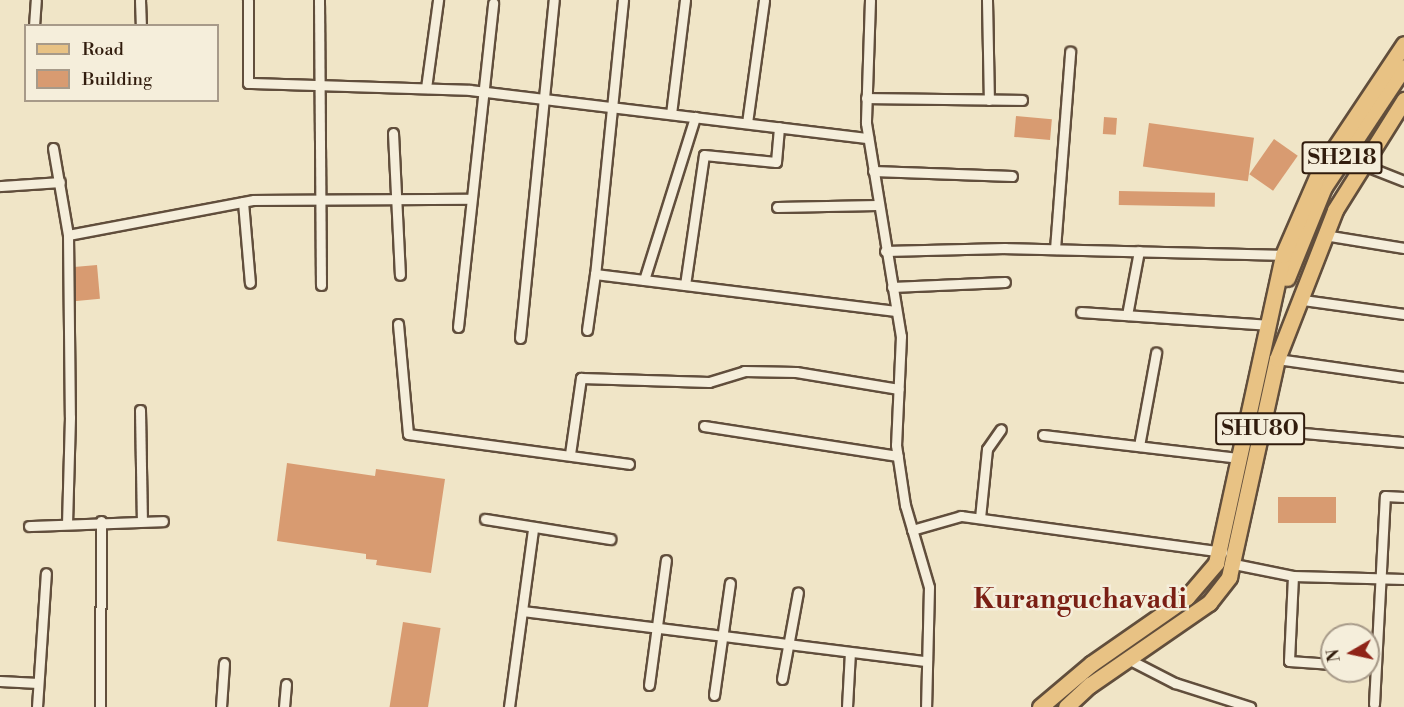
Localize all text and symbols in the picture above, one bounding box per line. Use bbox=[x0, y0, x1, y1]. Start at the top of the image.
legend bbox=[24, 24, 219, 102]
text: Road bbox=[82, 38, 124, 61]
text: Building bbox=[82, 68, 152, 91]
road number: SH218 bbox=[1302, 139, 1382, 177]
road number: SHU80 bbox=[1215, 410, 1305, 448]
district label: Kuranguchavadi bbox=[973, 585, 1187, 617]
north arrow bbox=[1320, 623, 1380, 683]
text: N bbox=[1323, 648, 1345, 663]

